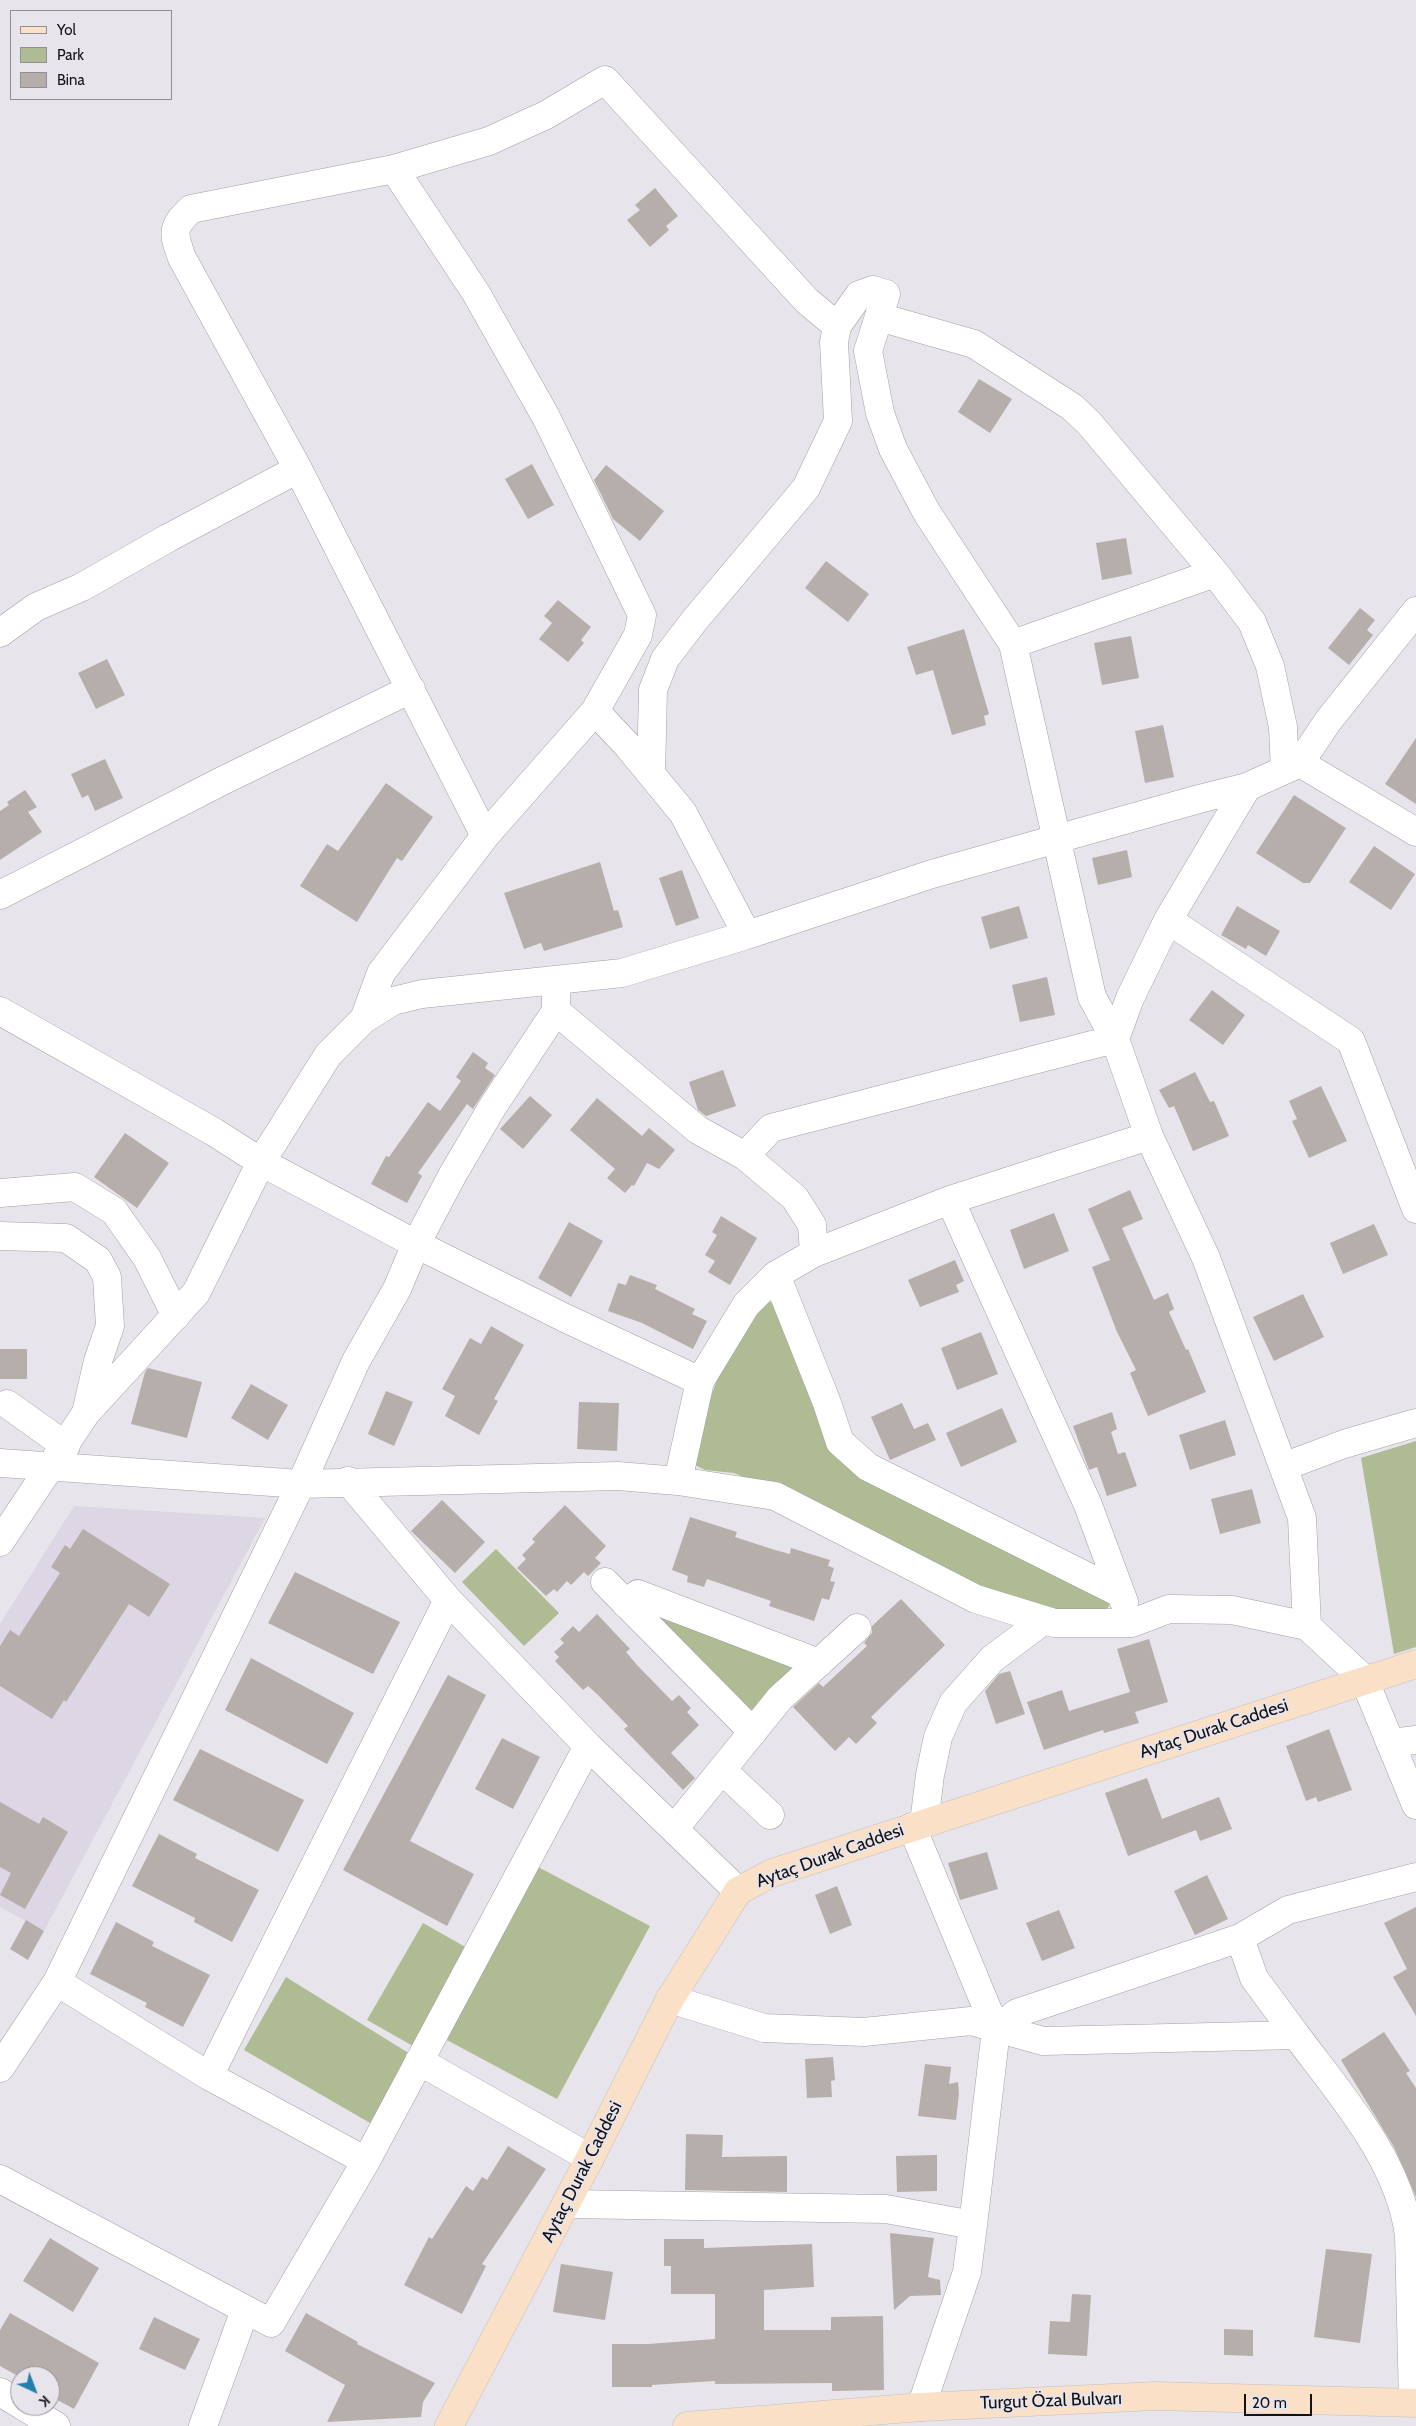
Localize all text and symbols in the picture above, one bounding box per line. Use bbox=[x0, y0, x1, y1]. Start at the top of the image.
legend bbox=[10, 10, 172, 100]
text: Yol bbox=[57, 21, 76, 39]
text: Park bbox=[57, 46, 84, 64]
text: Bina bbox=[57, 71, 85, 89]
street label: Aytaç Durak Caddesi bbox=[1137, 1695, 1291, 1763]
street label: Aytaç Durak Caddesi bbox=[753, 1819, 907, 1893]
street label: Aytaç Durak Caddesi bbox=[537, 2098, 627, 2246]
north arrow bbox=[10, 2366, 60, 2416]
scale bar bbox=[1246, 2384, 1314, 2416]
street label: Turgut Özal Bulvarı bbox=[980, 2388, 1122, 2414]
text: K bbox=[35, 2392, 54, 2411]
text: 20 m bbox=[1252, 2394, 1287, 2412]

